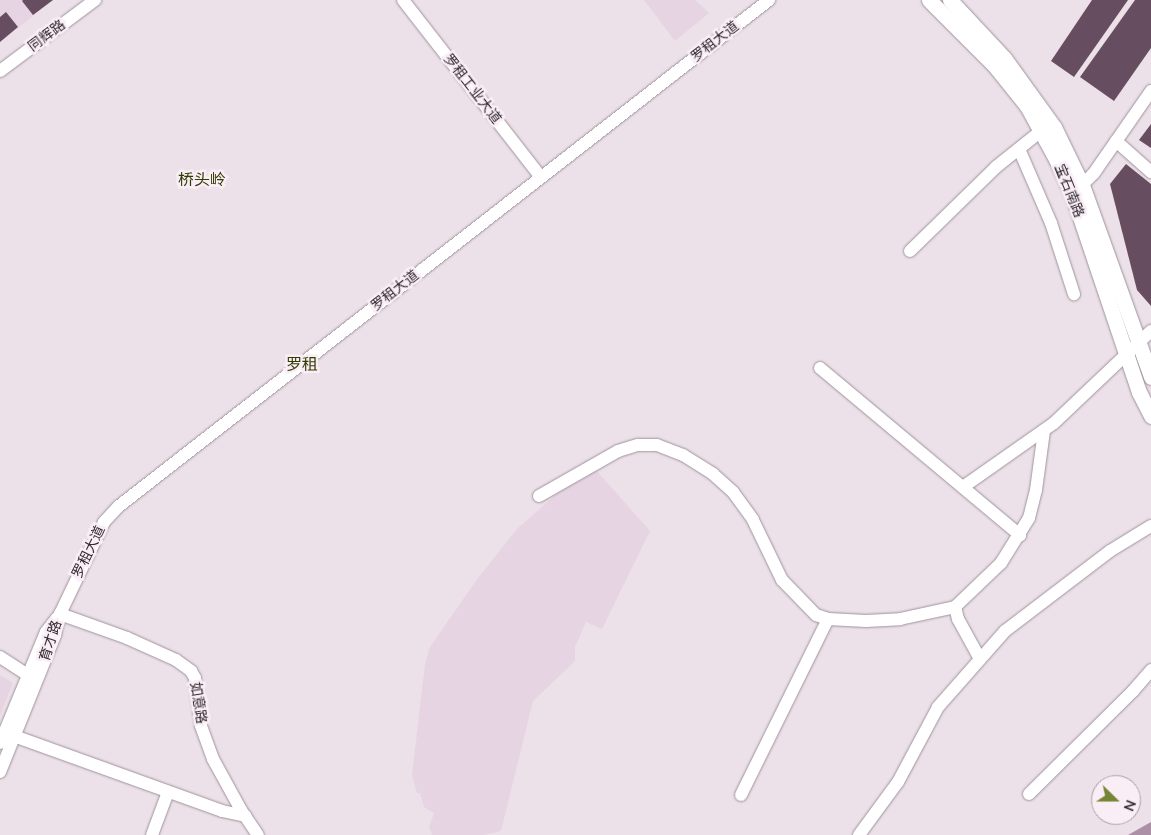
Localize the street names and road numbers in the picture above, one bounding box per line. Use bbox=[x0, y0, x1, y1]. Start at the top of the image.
street label: 同辉路 bbox=[25, 17, 69, 55]
street label: 罗租大道 bbox=[688, 18, 742, 66]
street label: 罗租工业大道 bbox=[440, 51, 504, 127]
street label: 宝石南路 bbox=[1051, 162, 1087, 220]
street label: 罗租大道 bbox=[368, 267, 422, 315]
street label: 罗租大道 bbox=[69, 523, 109, 581]
street label: 育才路 bbox=[37, 618, 65, 664]
street label: 如意路 bbox=[186, 681, 210, 725]

